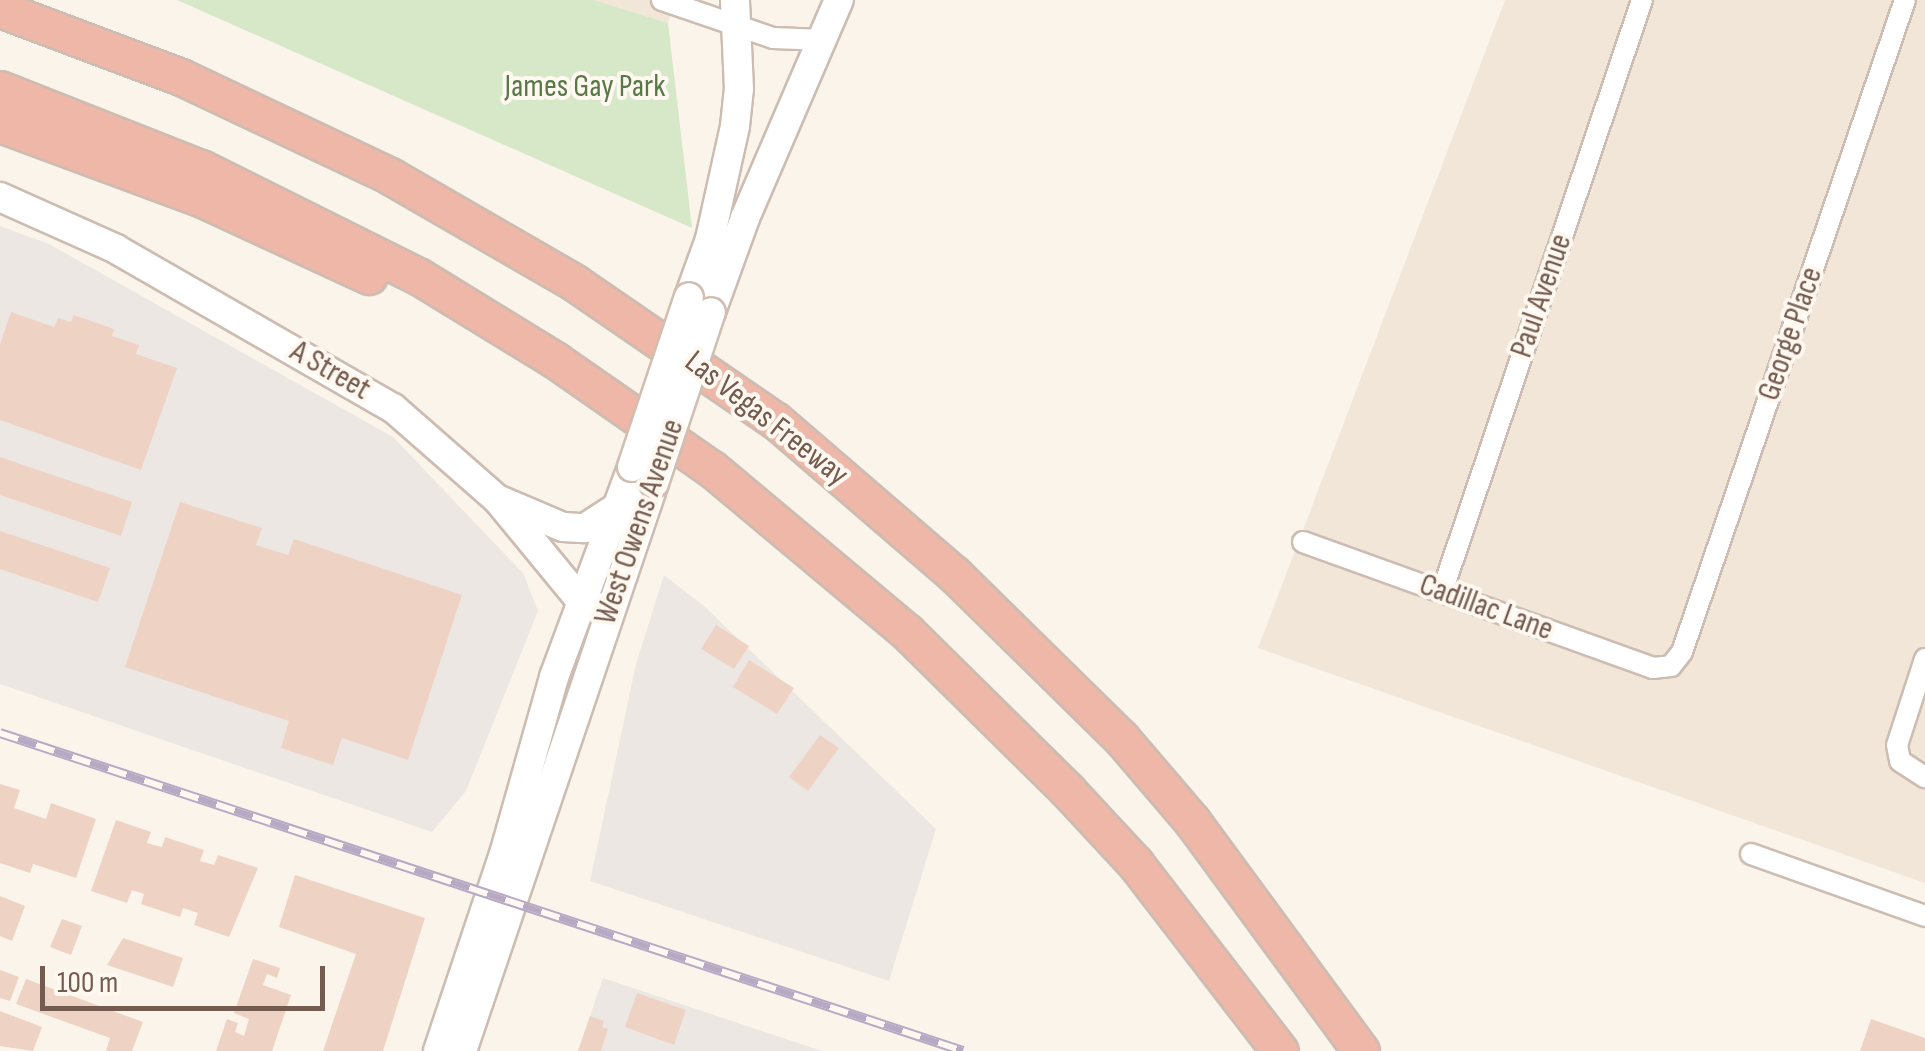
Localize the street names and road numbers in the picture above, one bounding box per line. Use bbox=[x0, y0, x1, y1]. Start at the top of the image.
street label: Paul Avenue bbox=[1503, 229, 1581, 363]
street label: George Place bbox=[1750, 262, 1832, 406]
street label: A Street bbox=[283, 333, 377, 409]
street label: Las Vegas Freeway bbox=[677, 343, 855, 495]
street label: West Owens Avenue bbox=[587, 414, 693, 630]
street label: Cadillac Lane bbox=[1414, 566, 1558, 650]

